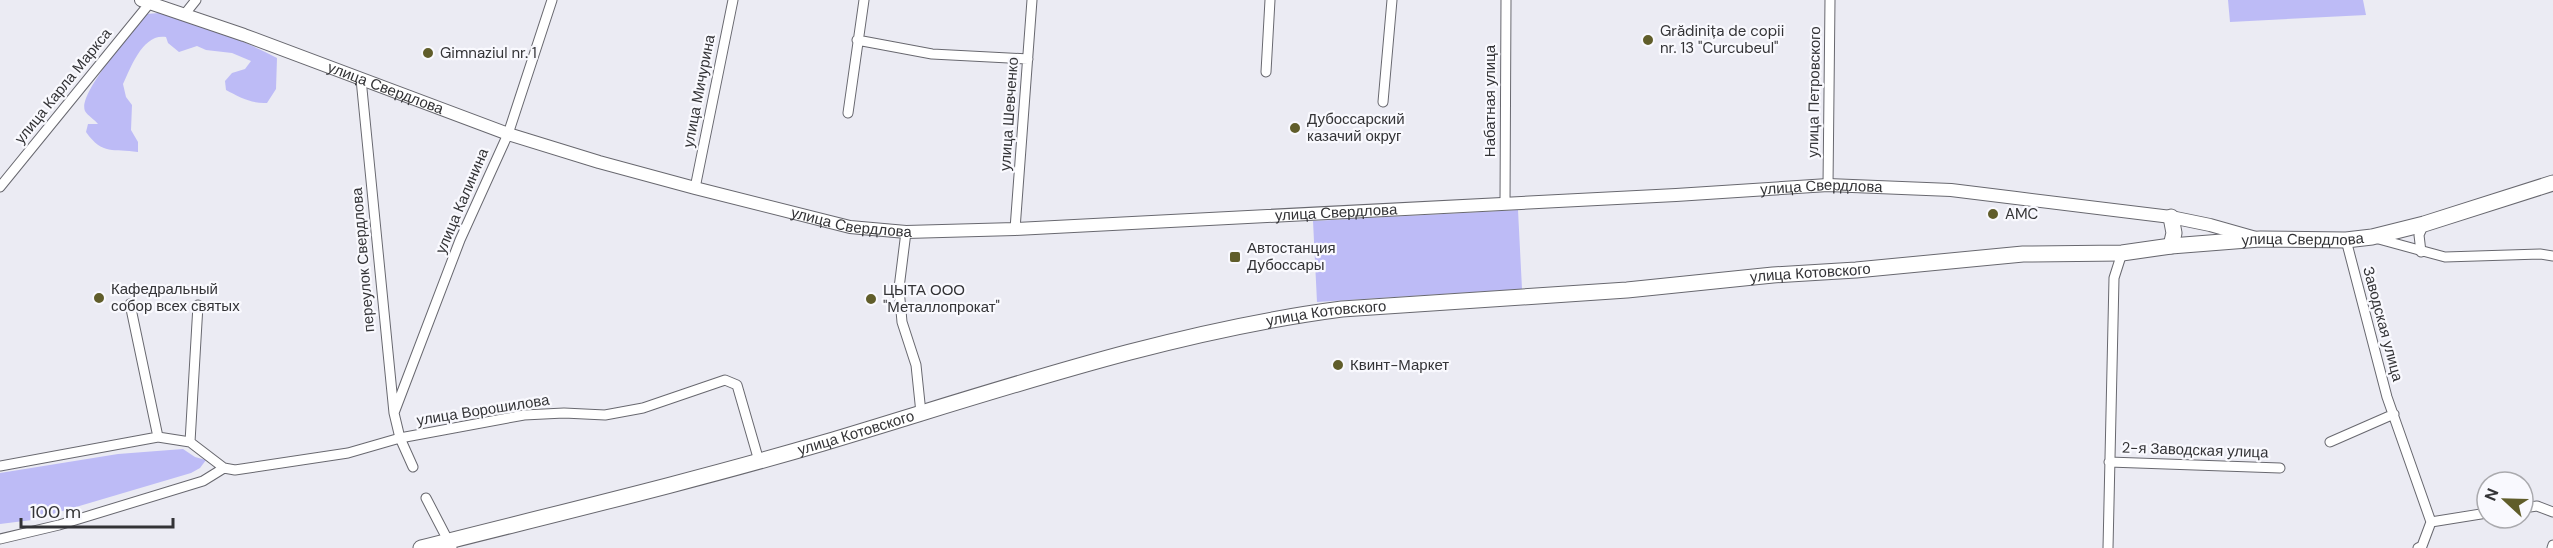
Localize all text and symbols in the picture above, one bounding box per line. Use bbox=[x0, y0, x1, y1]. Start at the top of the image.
place label: Grădinița de copii nr. 13 "Curcubeul" bbox=[1660, 21, 1784, 58]
street label: улица Карла Маркса bbox=[10, 24, 116, 148]
street label: улица Петровского bbox=[1803, 26, 1825, 158]
street label: улица Мичурина bbox=[678, 32, 720, 149]
marker: Grădinița de copii nr. 13 "Curcubeul" bbox=[1641, 33, 1655, 47]
place label: Gimnaziul nr. 1 bbox=[440, 43, 537, 63]
street label: Набатная улица bbox=[1480, 44, 1500, 157]
marker: Gimnaziul nr. 1 bbox=[421, 46, 435, 60]
street label: улица Шевченко bbox=[995, 56, 1023, 172]
street label: улица Свердлова bbox=[325, 57, 447, 119]
place label: Дубоссарский казачий округ bbox=[1307, 109, 1405, 146]
marker: Дубоссарский казачий округ bbox=[1288, 121, 1302, 135]
street label: улица Калинина bbox=[431, 145, 493, 257]
street label: улица Свердлова bbox=[1760, 175, 1884, 199]
street label: переулок Свердлова bbox=[347, 186, 379, 333]
street label: улица Свердлова bbox=[1274, 199, 1398, 226]
street label: улица Свердлова bbox=[789, 203, 913, 242]
place label: AMC bbox=[2005, 204, 2039, 224]
marker: AMC bbox=[1986, 207, 2000, 221]
street label: улица Свердлова bbox=[2241, 228, 2366, 250]
place label: Автостанция Дубоссары bbox=[1247, 238, 1336, 275]
marker: Автостанция Дубоссары bbox=[1228, 250, 1242, 264]
street label: улица Котовского bbox=[1749, 259, 1872, 287]
street label: Заводская улица bbox=[2358, 264, 2408, 384]
place label: Кафедральный собор всех святых bbox=[111, 279, 240, 316]
place label: ЦЫТА ООО "Металлопрокат" bbox=[883, 280, 1000, 317]
marker: Кафедральный собор всех святых bbox=[92, 291, 106, 305]
marker: ЦЫТА ООО "Металлопрокат" bbox=[864, 292, 878, 306]
street label: улица Котовского bbox=[1264, 296, 1387, 331]
place label: Квинт-Маркет bbox=[1350, 355, 1449, 375]
marker: Квинт-Маркет bbox=[1331, 358, 1345, 372]
street label: улица Ворошилова bbox=[415, 390, 551, 430]
street label: улица Котовского bbox=[795, 406, 917, 460]
street label: 2-я Заводская улица bbox=[2121, 437, 2269, 463]
north arrow bbox=[2475, 470, 2535, 530]
text: N bbox=[2480, 485, 2503, 504]
scale bar bbox=[21, 491, 172, 529]
text: 100 m bbox=[30, 500, 81, 524]

